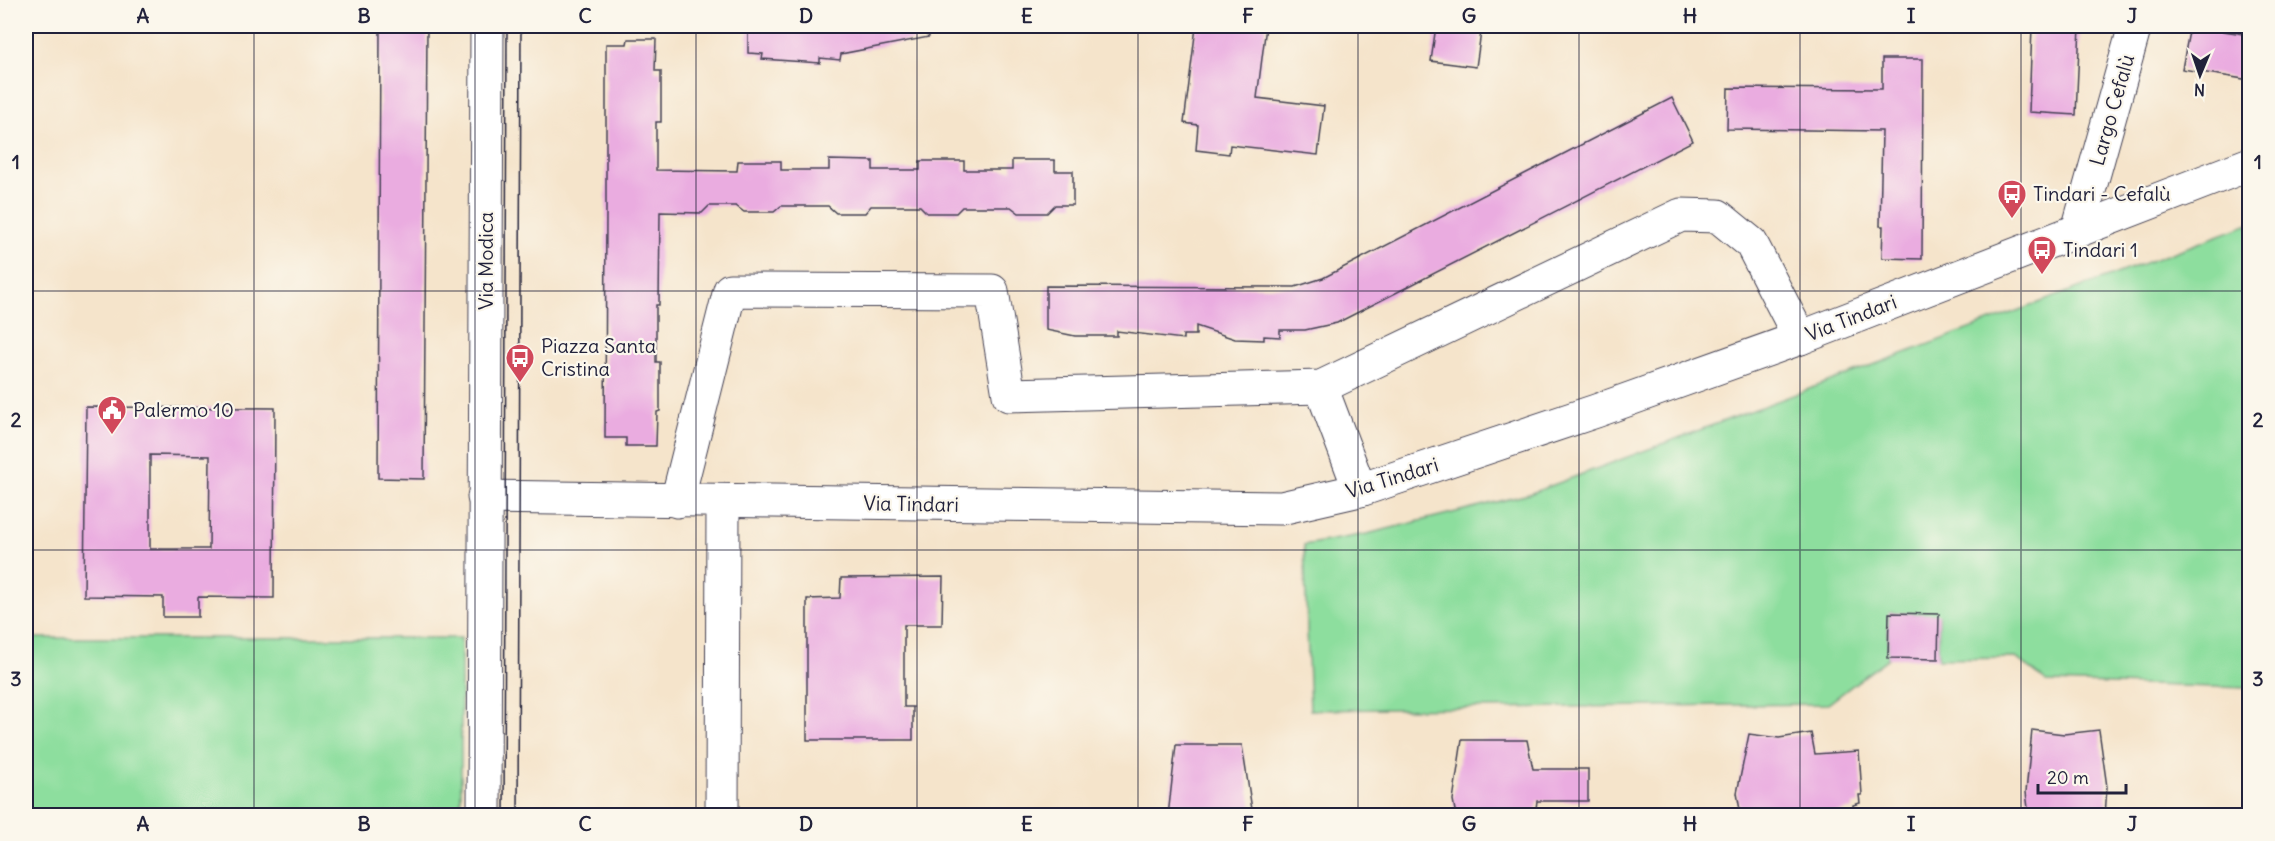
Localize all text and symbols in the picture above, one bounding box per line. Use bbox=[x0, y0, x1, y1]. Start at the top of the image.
text: A bbox=[137, 3, 150, 28]
text: B bbox=[357, 3, 371, 28]
text: C bbox=[578, 3, 592, 28]
text: D bbox=[799, 3, 813, 28]
text: E bbox=[1021, 3, 1033, 28]
text: F bbox=[1242, 3, 1254, 28]
text: G bbox=[1462, 3, 1476, 28]
text: H bbox=[1683, 3, 1697, 28]
text: I bbox=[1907, 3, 1916, 28]
text: J bbox=[2127, 3, 2138, 28]
north arrow bbox=[2170, 45, 2230, 105]
street label: Largo Cefalù bbox=[2084, 51, 2139, 168]
text: N bbox=[2194, 80, 2205, 100]
text: 1 bbox=[12, 149, 20, 174]
text: 1 bbox=[2254, 149, 2262, 174]
bus stop icon: Tindari - Cefalù bbox=[1996, 178, 2028, 220]
place label: Tindari - Cefalù bbox=[2033, 181, 2171, 206]
street label: Via Modica bbox=[473, 212, 498, 310]
bus stop icon: Tindari 1 bbox=[2026, 234, 2058, 276]
place label: Tindari 1 bbox=[2063, 237, 2138, 262]
street label: Via Tindari bbox=[1802, 289, 1900, 346]
place label: Piazza Santa Cristina bbox=[541, 333, 656, 381]
bus stop icon: Piazza Santa Cristina bbox=[504, 342, 536, 384]
public building icon: Palermo 10 bbox=[96, 394, 128, 436]
place label: Palermo 10 bbox=[133, 397, 234, 422]
text: 2 bbox=[11, 407, 22, 432]
text: 2 bbox=[2253, 407, 2264, 432]
street label: Via Tindari bbox=[1343, 452, 1441, 503]
street label: Via Tindari bbox=[863, 490, 959, 517]
text: 3 bbox=[10, 666, 22, 691]
text: 3 bbox=[2252, 666, 2264, 691]
scale bar bbox=[2038, 757, 2126, 795]
text: 20 m bbox=[2047, 766, 2089, 789]
text: A bbox=[137, 811, 150, 836]
text: B bbox=[357, 811, 371, 836]
text: C bbox=[578, 811, 592, 836]
text: D bbox=[799, 811, 813, 836]
text: E bbox=[1021, 811, 1033, 836]
text: F bbox=[1242, 811, 1254, 836]
text: G bbox=[1462, 811, 1476, 836]
text: H bbox=[1683, 811, 1697, 836]
text: I bbox=[1907, 811, 1916, 836]
text: J bbox=[2127, 811, 2138, 836]

